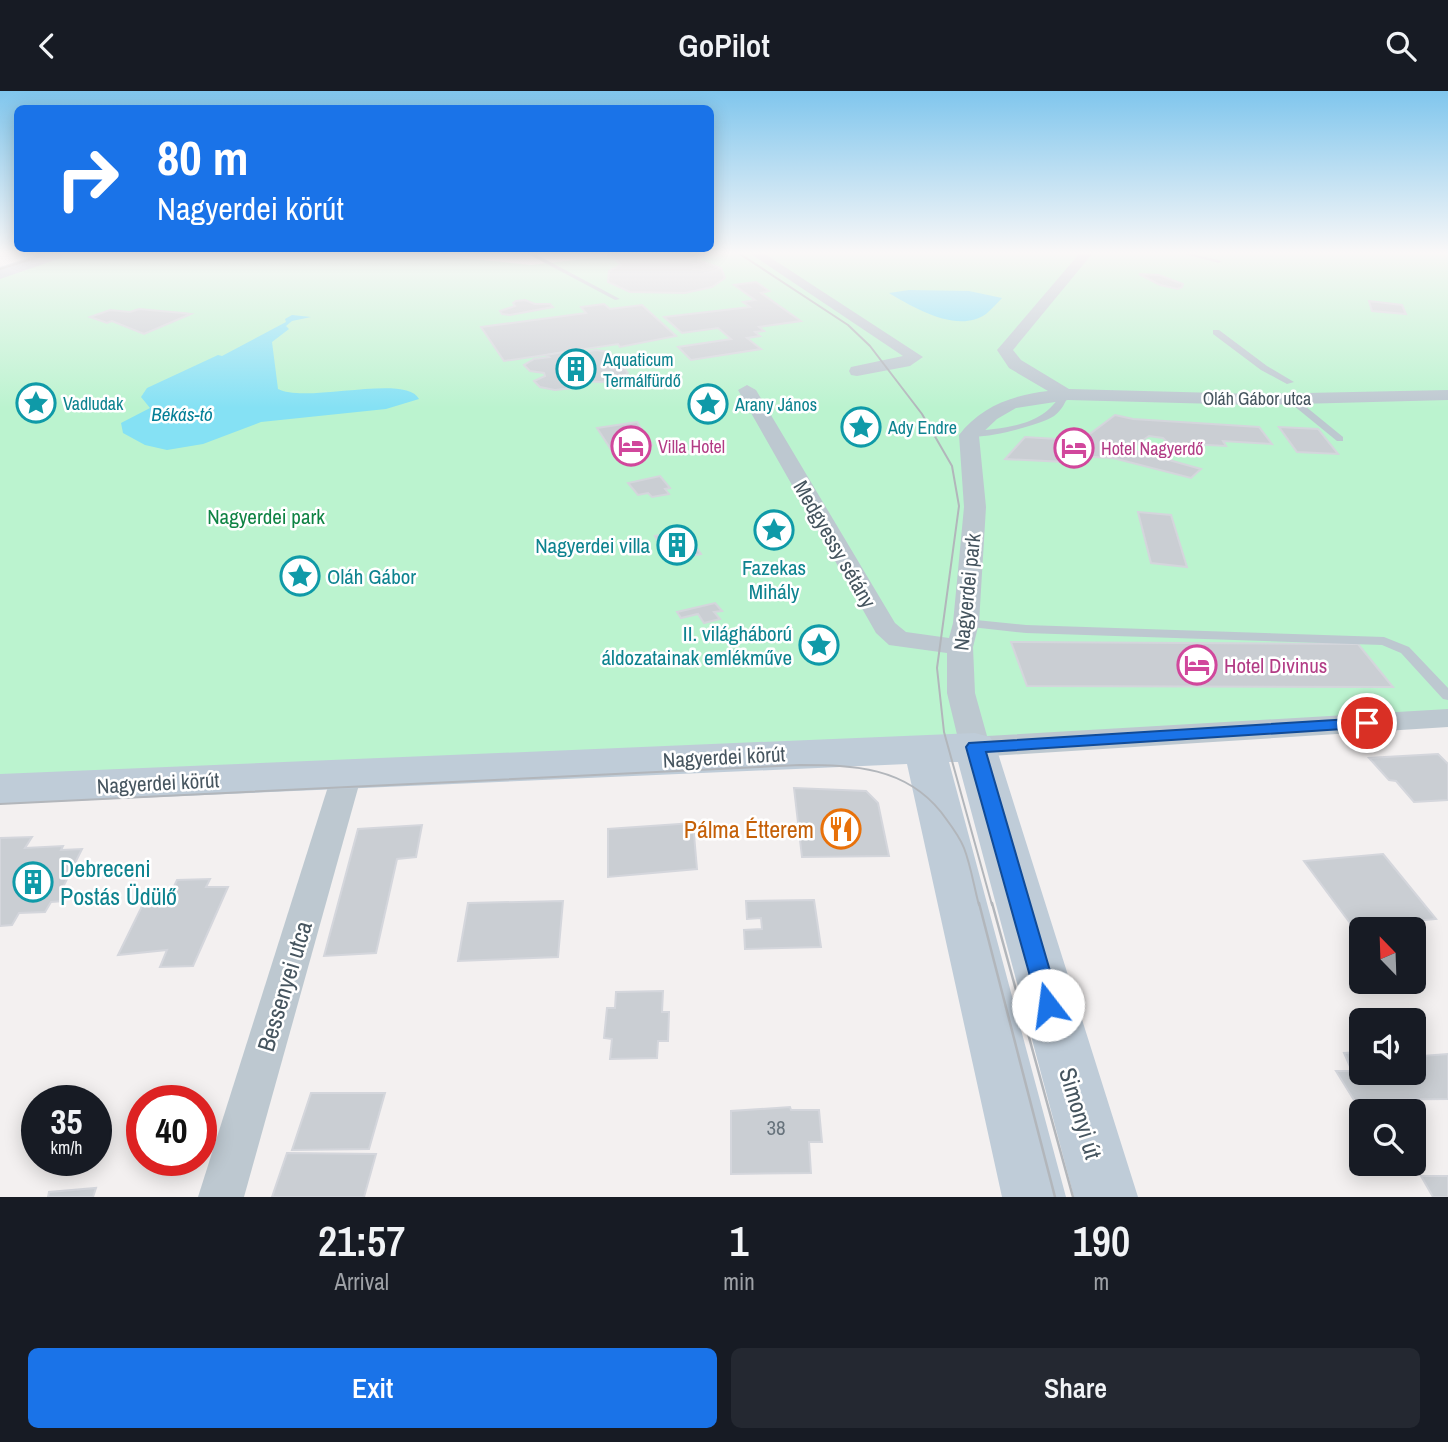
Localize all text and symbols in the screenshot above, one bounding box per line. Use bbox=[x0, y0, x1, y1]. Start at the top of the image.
text: GoPilot bbox=[678, 24, 770, 67]
icon: back bbox=[28, 27, 66, 65]
icon: search bbox=[1382, 27, 1420, 65]
text: 80 m bbox=[157, 124, 249, 190]
icon: right bbox=[42, 133, 133, 224]
text: Nagyerdei körút bbox=[157, 187, 344, 230]
place label: Aquaticum Termálfürdő bbox=[602, 347, 681, 393]
building icon: Aquaticum Termálfürdő bbox=[555, 348, 597, 390]
place icon: Vadludak bbox=[15, 382, 57, 424]
place icon: Arany János bbox=[687, 383, 729, 425]
street label: Oláh Gábor utca bbox=[1203, 386, 1311, 411]
place label: Vadludak bbox=[63, 391, 124, 416]
place label: Arany János bbox=[734, 392, 817, 417]
water label: Békás-tó bbox=[151, 401, 213, 427]
place icon: Ady Endre bbox=[840, 406, 882, 448]
place label: Ady Endre bbox=[887, 415, 957, 440]
hotel icon: Villa Hotel bbox=[610, 425, 652, 467]
hotel icon: Hotel Nagyerdő bbox=[1053, 427, 1095, 469]
place label: Villa Hotel bbox=[658, 434, 725, 459]
place label: Hotel Nagyerdő bbox=[1101, 436, 1204, 461]
street label: Medgyessy sétány bbox=[787, 475, 883, 613]
park label: Nagyerdei park bbox=[207, 502, 325, 531]
place icon: Fazekas Mihály bbox=[753, 509, 795, 551]
building icon: Nagyerdei villa bbox=[656, 524, 698, 566]
place label: Nagyerdei villa bbox=[535, 531, 650, 560]
street label: Nagyerdei park bbox=[946, 532, 988, 652]
place label: Fazekas Mihály bbox=[742, 553, 806, 606]
place icon: Oláh Gábor bbox=[279, 555, 321, 597]
place label: Oláh Gábor bbox=[327, 562, 416, 591]
place label: II. világháború áldozatainak emlékműve bbox=[602, 619, 792, 672]
place icon: II. világháború áldozatainak emlékműve bbox=[798, 624, 840, 666]
hotel icon: Hotel Divinus bbox=[1176, 644, 1218, 686]
place label: Hotel Divinus bbox=[1224, 651, 1327, 680]
pin bbox=[1337, 693, 1397, 753]
icon: arrive bbox=[1348, 704, 1386, 742]
street label: Nagyerdei körút bbox=[662, 739, 786, 775]
street label: Nagyerdei körút bbox=[96, 765, 220, 801]
restaurant icon: Pálma Étterem bbox=[820, 808, 862, 850]
place label: Pálma Étterem bbox=[684, 813, 814, 845]
place label: Debreceni Postás Üdülő bbox=[60, 852, 177, 912]
building icon: Debreceni Postás Üdülő bbox=[12, 861, 54, 903]
street label: Bessenyei utca bbox=[249, 917, 319, 1055]
north arrow bbox=[1349, 917, 1426, 994]
map controls bbox=[1349, 917, 1426, 1176]
position arrow bbox=[1011, 968, 1085, 1042]
button: sound bbox=[1349, 1008, 1426, 1085]
street label: Simonyi út bbox=[1052, 1063, 1110, 1163]
speed limit sign: 40 bbox=[126, 1085, 217, 1176]
text: 35 bbox=[51, 1098, 82, 1145]
button: search bbox=[1349, 1099, 1426, 1176]
house number: 38 bbox=[766, 1113, 786, 1142]
text: km/h bbox=[51, 1135, 83, 1160]
text: 21:57 bbox=[318, 1213, 405, 1269]
text: 1 bbox=[729, 1213, 749, 1269]
text: 190 bbox=[1073, 1213, 1130, 1269]
text: Arrival bbox=[334, 1266, 389, 1297]
text: min bbox=[723, 1266, 755, 1297]
text: m bbox=[1094, 1266, 1109, 1297]
button: Exit bbox=[28, 1348, 717, 1428]
button: Share bbox=[731, 1348, 1420, 1428]

